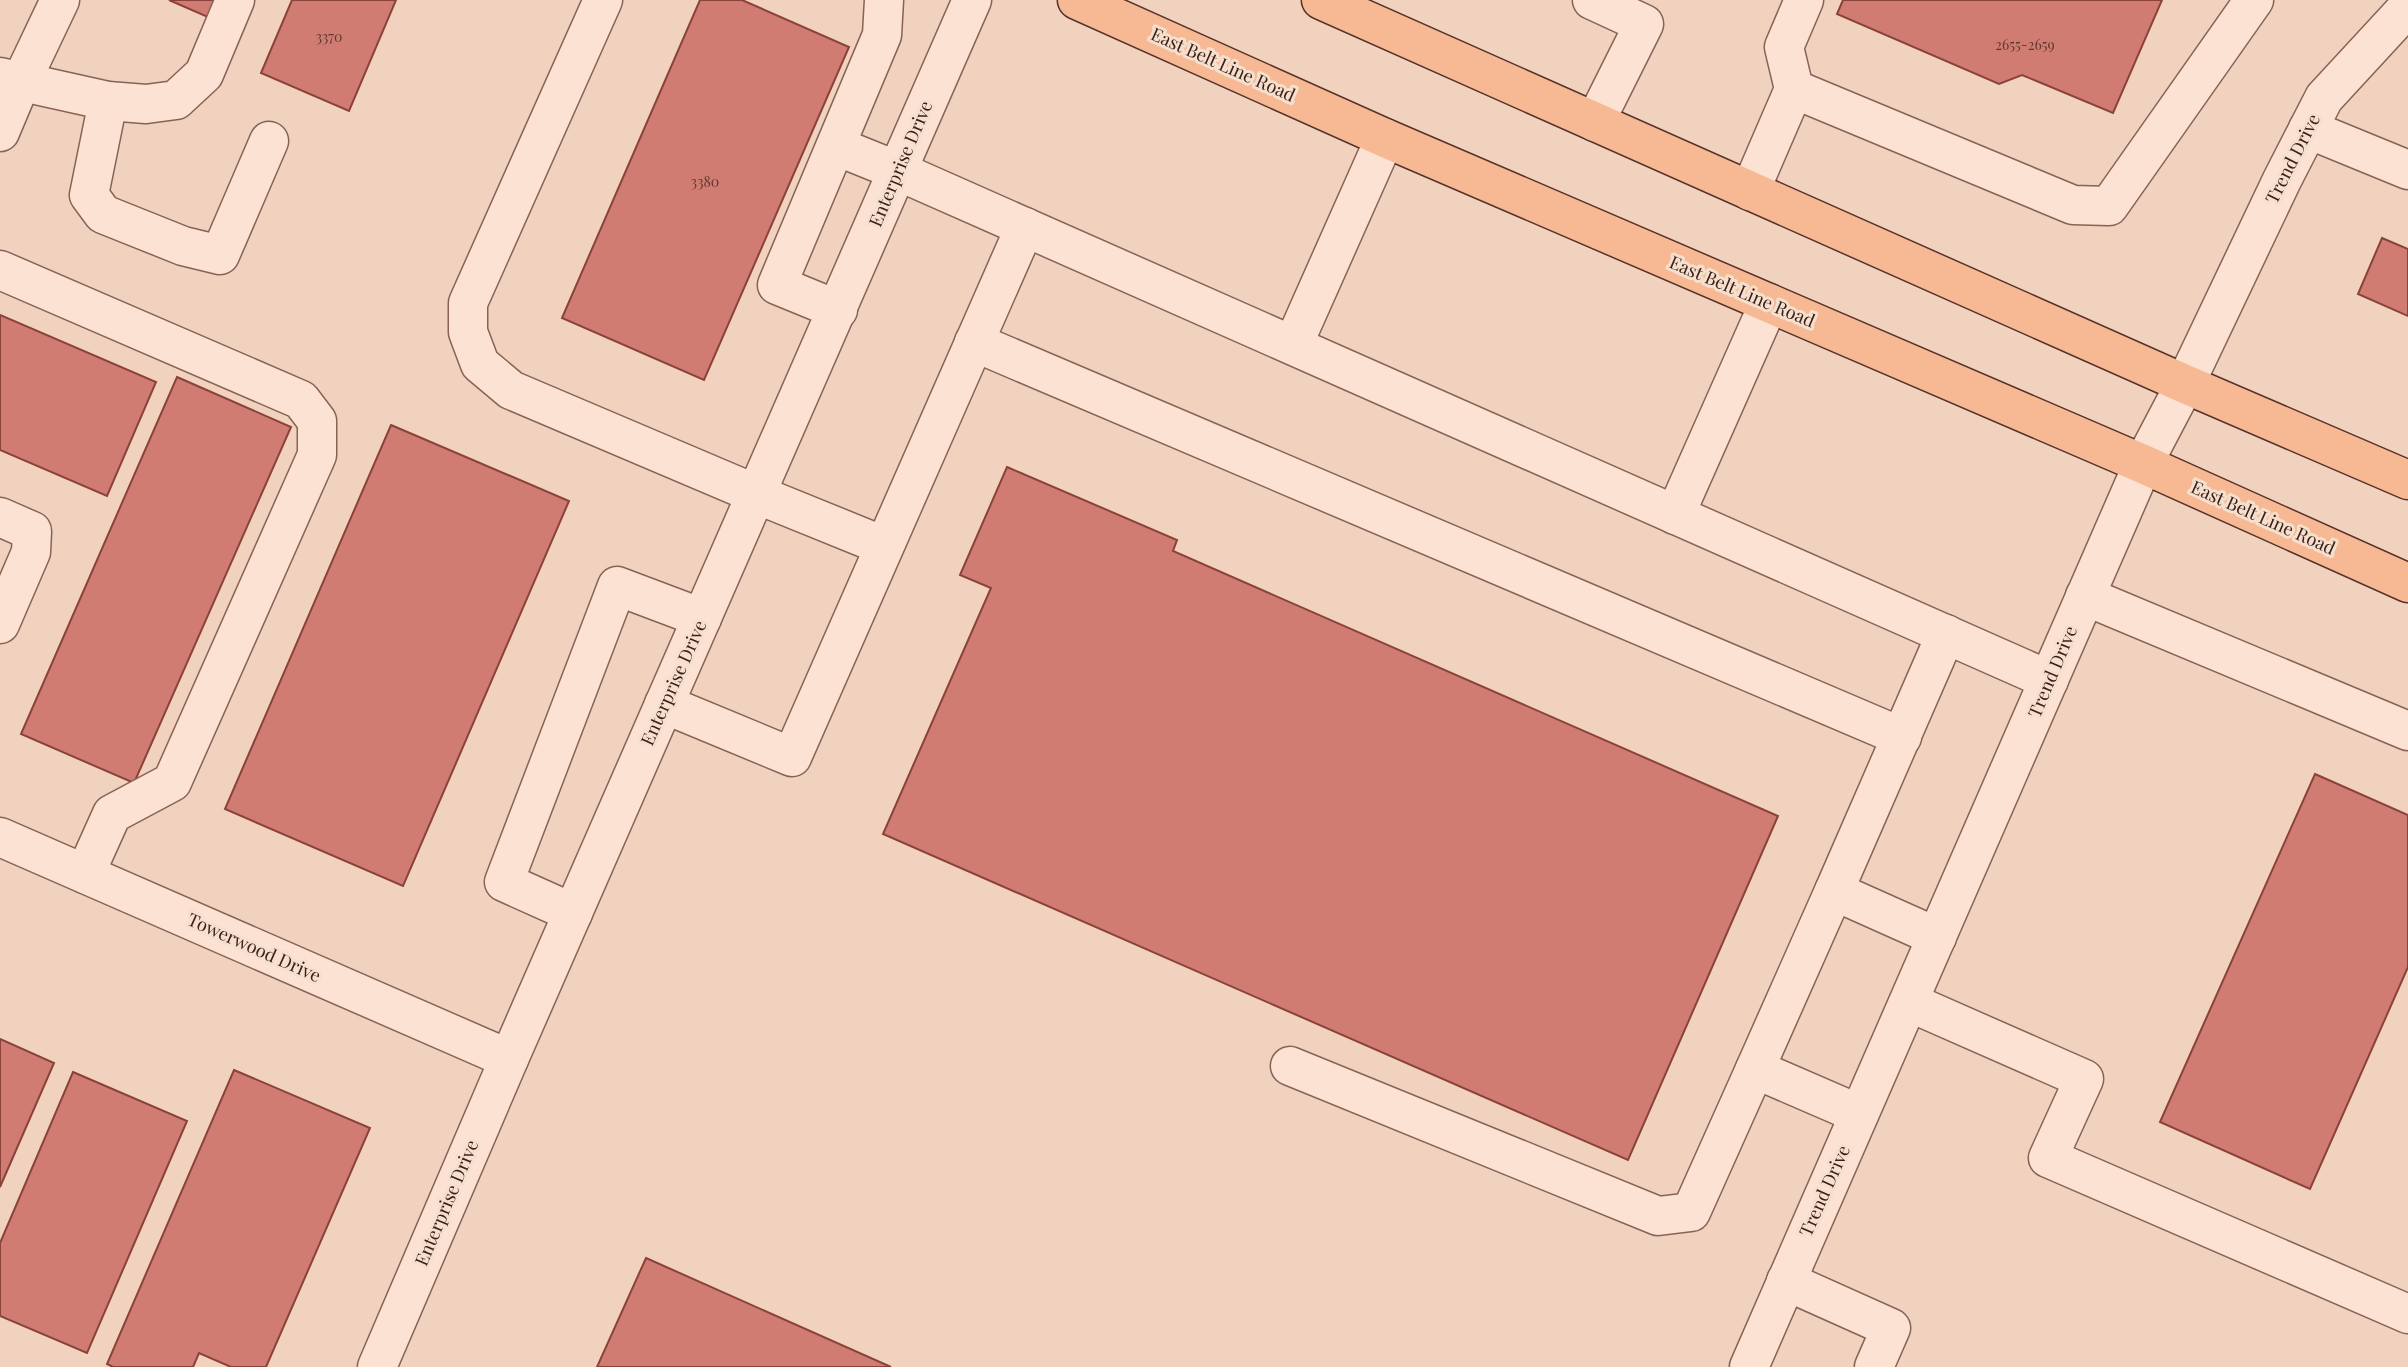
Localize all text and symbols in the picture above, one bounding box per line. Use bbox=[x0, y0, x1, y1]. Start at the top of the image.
street label: East Belt Line Road bbox=[1147, 21, 1300, 107]
house number: 3370 bbox=[316, 27, 342, 46]
house number: 2655-2659 bbox=[1995, 35, 2055, 54]
street label: Enterprise Drive bbox=[863, 97, 937, 230]
street label: Trend Drive bbox=[2259, 110, 2325, 208]
house number: 3380 bbox=[691, 172, 719, 191]
street label: East Belt Line Road bbox=[1666, 250, 1819, 333]
street label: East Belt Line Road bbox=[2187, 474, 2340, 560]
street label: Enterprise Drive bbox=[635, 616, 711, 749]
street label: Trend Drive bbox=[2022, 622, 2082, 721]
street label: Towerwood Drive bbox=[184, 907, 325, 987]
street label: Enterprise Drive bbox=[409, 1136, 483, 1269]
street label: Trend Drive bbox=[1793, 1141, 1855, 1240]

